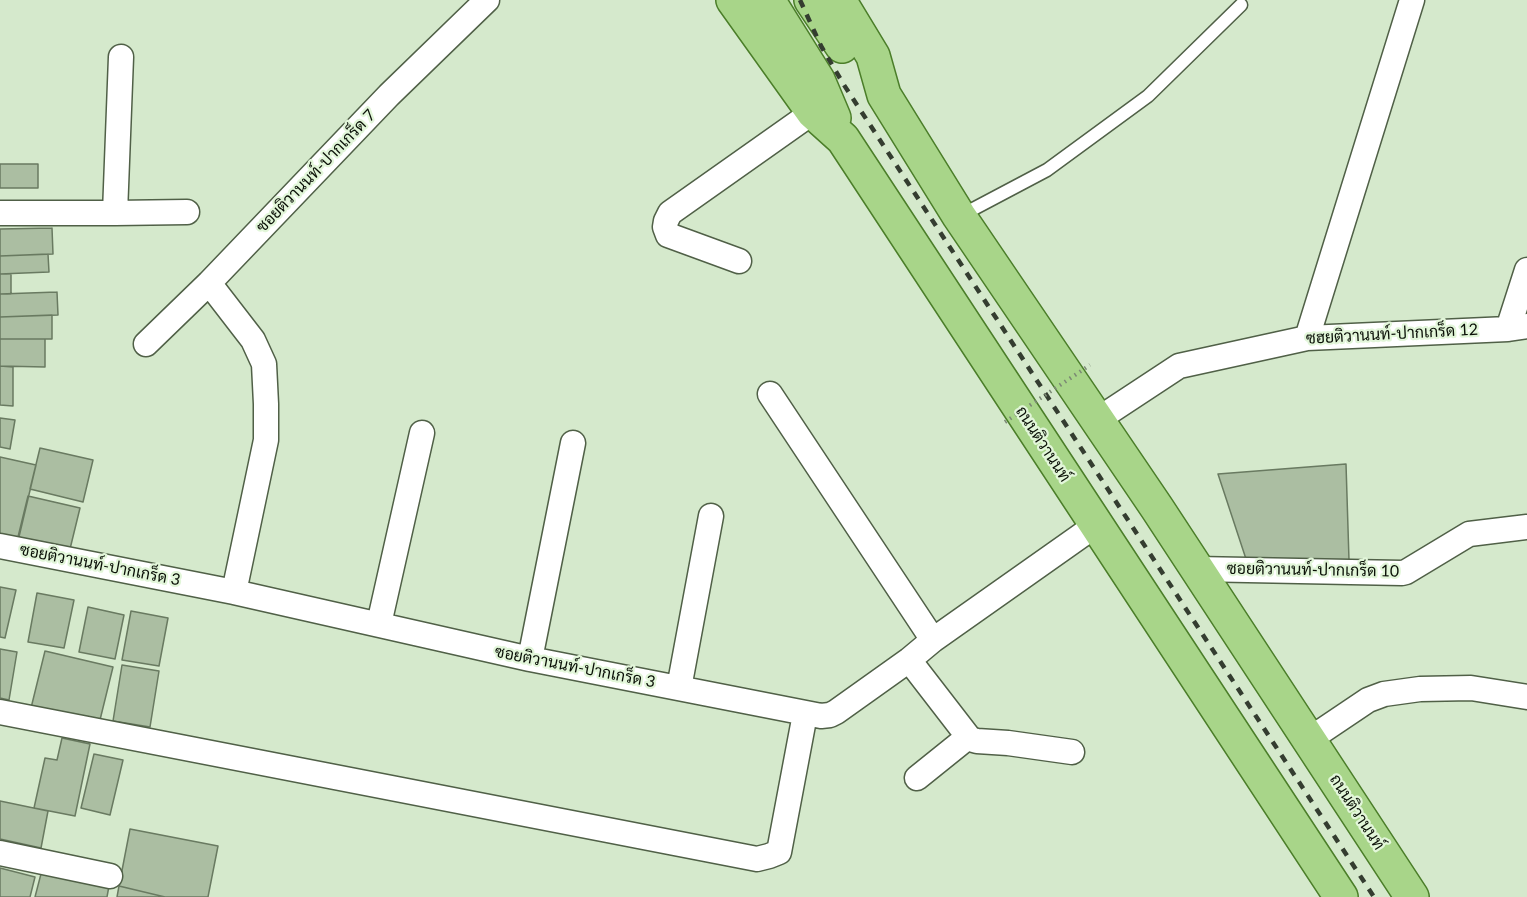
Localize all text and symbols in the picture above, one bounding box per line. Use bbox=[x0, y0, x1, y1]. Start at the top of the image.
street label: ซอยติวานนท์-ปากเกร็ด 7 bbox=[252, 106, 380, 236]
street label: ซฮยติวานนท์-ปากเกร็ด 12 bbox=[1306, 320, 1478, 348]
street label: ถนนติวานนท์ bbox=[1011, 403, 1075, 485]
street label: ซอยติวานนท์-ปากเกร็ด 3 bbox=[18, 540, 182, 590]
street label: ซอยติวานนท์-ปากเกร็ด 10 bbox=[1227, 559, 1399, 581]
street label: ซอยติวานนท์-ปากเกร็ด 3 bbox=[493, 642, 657, 692]
street label: ถนนติวานนท์ bbox=[1325, 771, 1389, 853]

